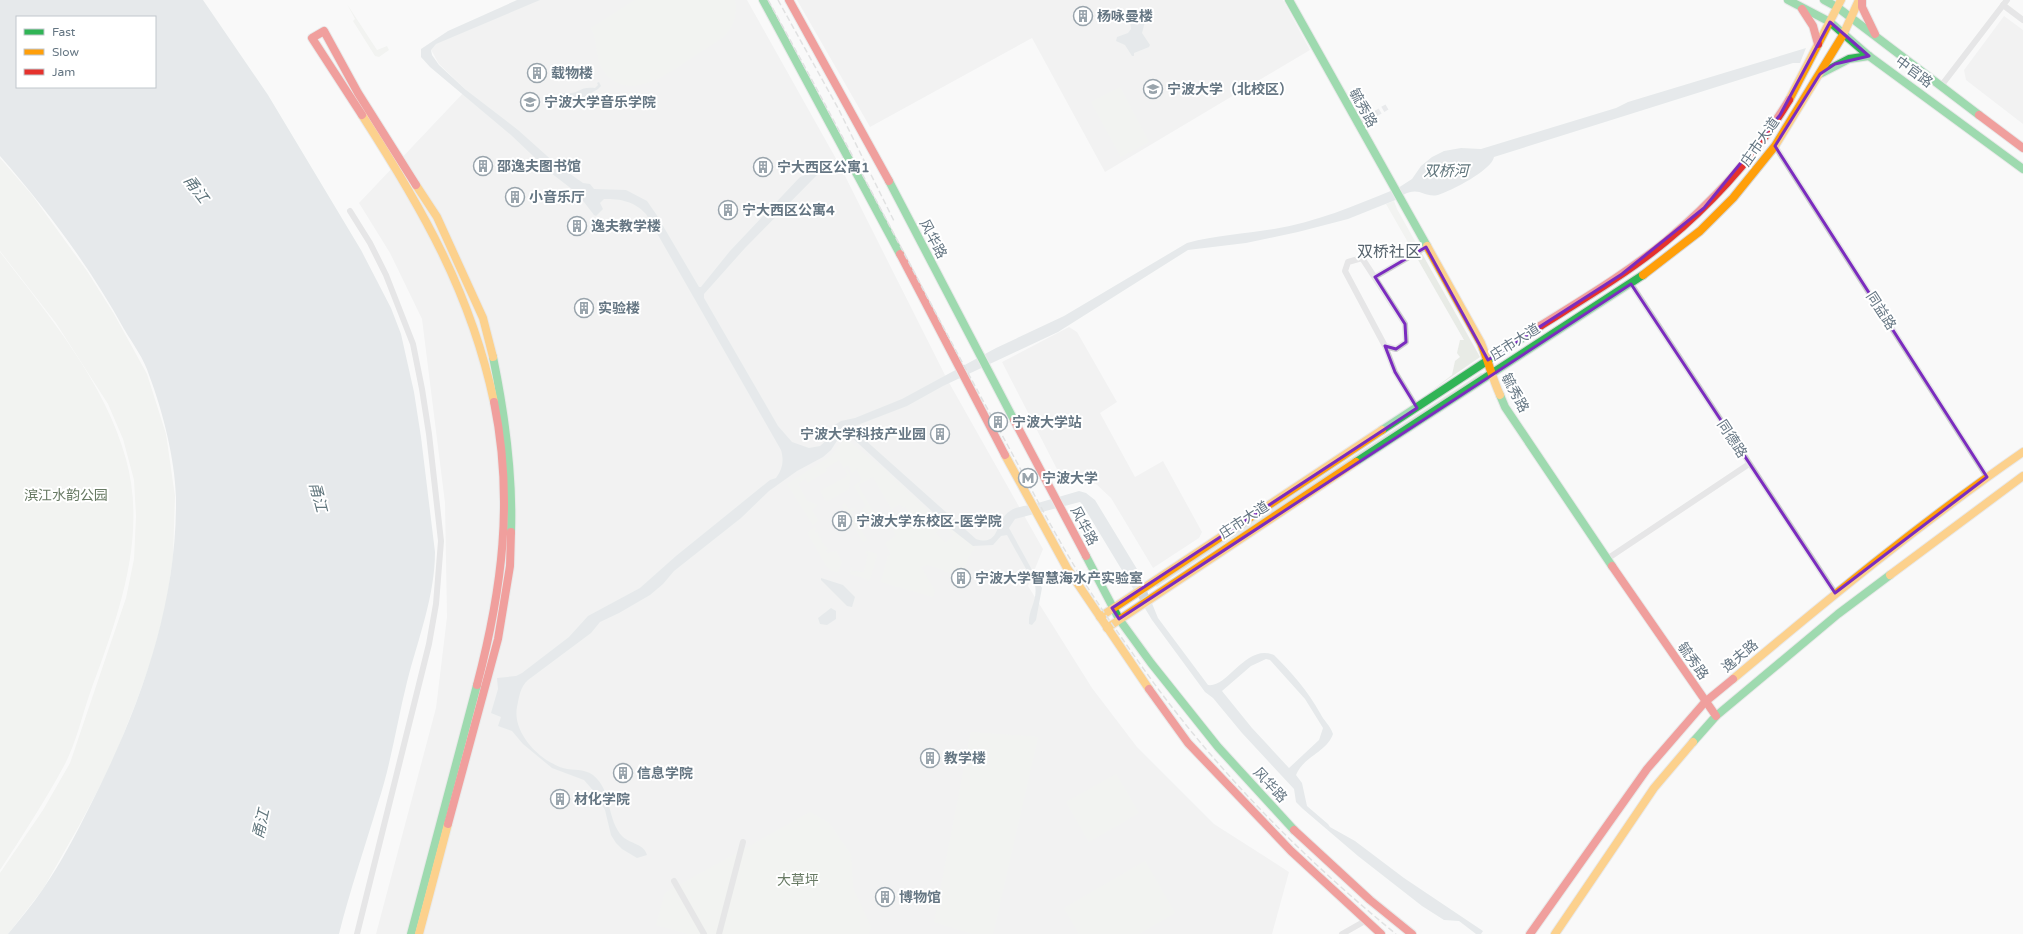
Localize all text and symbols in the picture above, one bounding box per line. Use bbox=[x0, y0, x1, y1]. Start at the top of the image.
building icon: 杨咏曼楼 bbox=[1072, 5, 1094, 27]
place label: 杨咏曼楼 bbox=[1097, 8, 1153, 25]
legend bbox=[16, 16, 156, 88]
text: Fast bbox=[52, 25, 76, 39]
text: Slow bbox=[52, 45, 79, 59]
street label: 中官路 bbox=[1892, 53, 1936, 91]
building icon: 载物楼 bbox=[526, 62, 548, 84]
text: Jam bbox=[52, 65, 75, 79]
place label: 载物楼 bbox=[551, 65, 593, 82]
school or university icon: 宁波大学（北校区） bbox=[1142, 78, 1164, 100]
place label: 宁波大学（北校区） bbox=[1167, 81, 1293, 98]
street label: 毓秀路 bbox=[1345, 86, 1381, 130]
school or university icon: 宁波大学音乐学院 bbox=[519, 91, 541, 113]
place label: 宁波大学音乐学院 bbox=[544, 94, 656, 111]
street label: 庄市大道 bbox=[1737, 114, 1783, 170]
building icon: 邵逸夫图书馆 bbox=[472, 155, 494, 177]
building icon: 宁大西区公寓1 bbox=[752, 156, 774, 178]
place label: 邵逸夫图书馆 bbox=[497, 158, 581, 175]
place label: 宁大西区公寓1 bbox=[777, 159, 870, 176]
water label: 双桥河 bbox=[1423, 162, 1471, 180]
water label: 甬江 bbox=[180, 172, 213, 208]
building icon: 小音乐厅 bbox=[504, 186, 526, 208]
place label: 小音乐厅 bbox=[529, 189, 585, 206]
building icon: 宁大西区公寓4 bbox=[717, 199, 739, 221]
place label: 宁大西区公寓4 bbox=[742, 202, 835, 219]
building icon: 逸夫教学楼 bbox=[566, 215, 588, 237]
street label: 风华路 bbox=[916, 216, 950, 262]
place label: 逸夫教学楼 bbox=[591, 218, 661, 235]
district label: 双桥社区 bbox=[1357, 242, 1421, 262]
street label: 同益路 bbox=[1862, 289, 1900, 333]
building icon: 实验楼 bbox=[573, 297, 595, 319]
place label: 实验楼 bbox=[598, 300, 640, 317]
street label: 庄市大道 bbox=[1487, 320, 1543, 364]
street label: 毓秀路 bbox=[1498, 370, 1532, 416]
building icon: 宁波大学站 bbox=[987, 411, 1009, 433]
place label: 宁波大学站 bbox=[1012, 414, 1082, 431]
street label: 同德路 bbox=[1713, 417, 1751, 461]
building icon: 宁波大学科技产业园 bbox=[929, 423, 951, 445]
place label: 宁波大学科技产业园 bbox=[800, 426, 926, 443]
metro station icon: 宁波大学 bbox=[1017, 467, 1039, 489]
place label: 宁波大学 bbox=[1042, 470, 1098, 487]
water label: 甬江 bbox=[305, 480, 331, 516]
park label: 滨江水韵公园 bbox=[24, 487, 108, 504]
street label: 庄市大道 bbox=[1216, 498, 1272, 542]
street label: 风华路 bbox=[1067, 503, 1101, 549]
building icon: 宁波大学东校区-医学院 bbox=[831, 510, 853, 532]
place label: 宁波大学东校区-医学院 bbox=[856, 513, 1002, 530]
building icon: 宁波大学智慧海水产实验室 bbox=[950, 567, 972, 589]
place label: 宁波大学智慧海水产实验室 bbox=[975, 570, 1143, 587]
street label: 逸夫路 bbox=[1718, 636, 1762, 676]
street label: 毓秀路 bbox=[1674, 639, 1712, 683]
building icon: 教学楼 bbox=[919, 747, 941, 769]
place label: 教学楼 bbox=[944, 750, 986, 767]
building icon: 信息学院 bbox=[612, 762, 634, 784]
street label: 风华路 bbox=[1249, 764, 1291, 806]
place label: 信息学院 bbox=[637, 765, 693, 782]
building icon: 材化学院 bbox=[549, 788, 571, 810]
place label: 材化学院 bbox=[574, 791, 630, 808]
water label: 甬江 bbox=[249, 805, 274, 841]
park label: 大草坪 bbox=[777, 872, 819, 889]
building icon: 博物馆 bbox=[874, 886, 896, 908]
place label: 博物馆 bbox=[899, 889, 941, 906]

